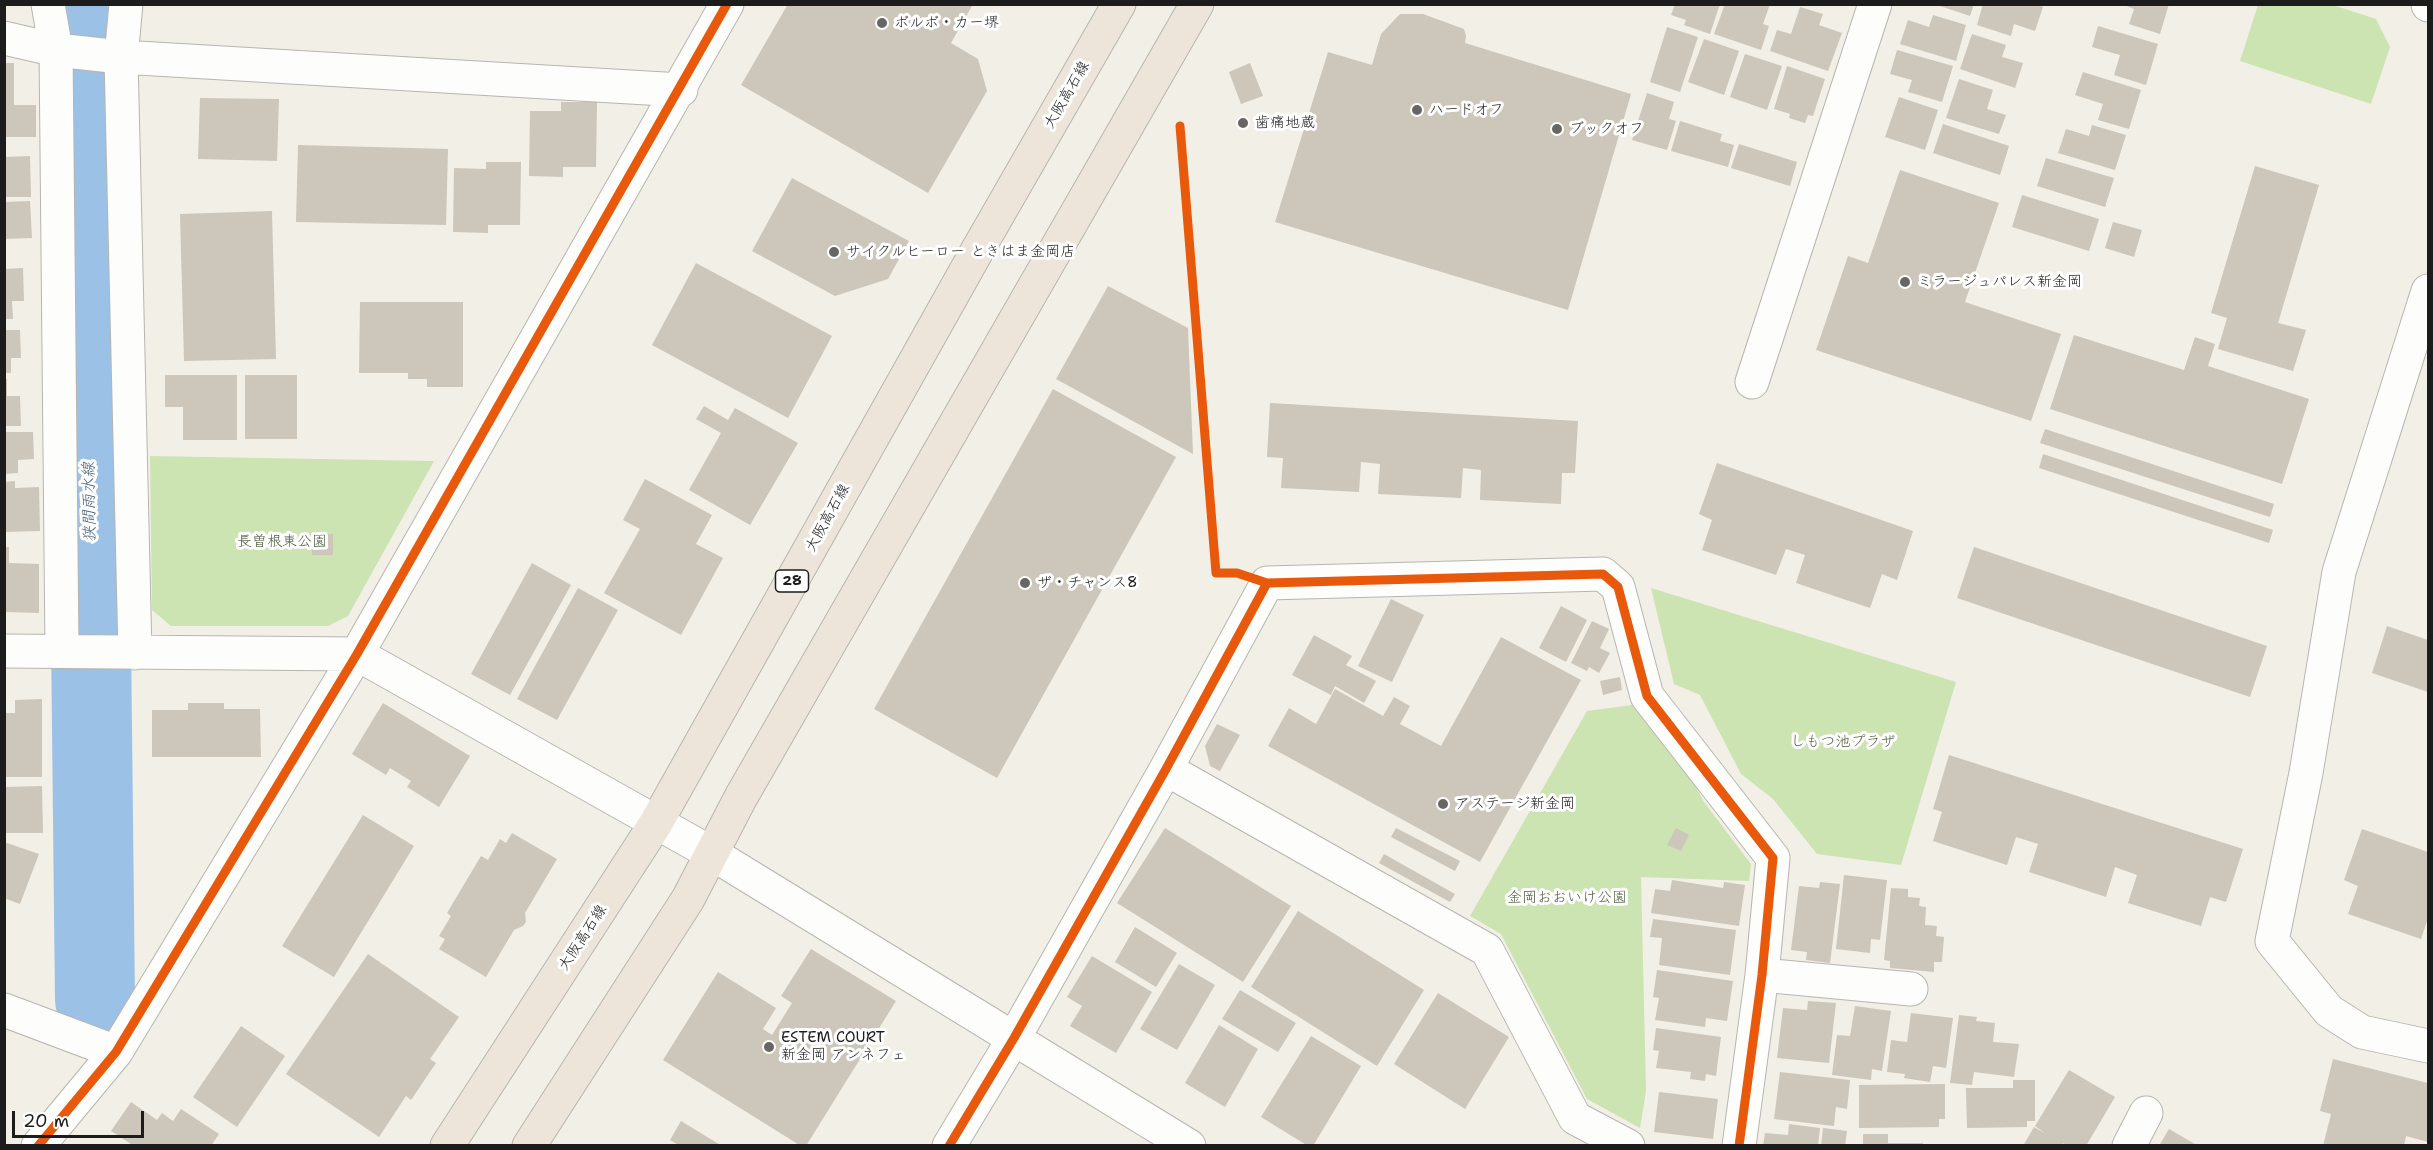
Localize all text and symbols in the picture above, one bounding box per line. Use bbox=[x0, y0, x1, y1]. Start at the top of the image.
place label: ボルボ・カー堺 bbox=[894, 14, 999, 32]
marker: ボルボ・カー堺 bbox=[875, 16, 889, 30]
street label: 大阪高石線 bbox=[1040, 58, 1094, 132]
place label: ハードオフ bbox=[1429, 101, 1504, 119]
marker: ハードオフ bbox=[1410, 103, 1424, 117]
place label: 歯痛地蔵 bbox=[1255, 114, 1315, 132]
marker: 歯痛地蔵 bbox=[1236, 116, 1250, 130]
place label: ブックオフ bbox=[1569, 120, 1644, 138]
marker: ブックオフ bbox=[1550, 122, 1564, 136]
place label: サイクルヒーロー ときはま金岡店 bbox=[846, 243, 1075, 261]
marker: サイクルヒーロー ときはま金岡店 bbox=[827, 245, 841, 259]
place label: ミラージュパレス新金岡 bbox=[1917, 273, 2082, 291]
marker: ミラージュパレス新金岡 bbox=[1898, 275, 1912, 289]
water label: 狭間雨水線 bbox=[80, 462, 100, 542]
street label: 大阪高石線 bbox=[802, 481, 854, 555]
park label: 長曽根東公園 bbox=[237, 533, 327, 551]
road number: 28 bbox=[776, 570, 808, 592]
place label: ザ・チャンス8 bbox=[1037, 574, 1137, 592]
marker: ザ・チャンス8 bbox=[1018, 576, 1032, 590]
park label: しもつ池プラザ bbox=[1791, 733, 1895, 751]
place label: アステージ新金岡 bbox=[1455, 795, 1575, 813]
marker: アステージ新金岡 bbox=[1436, 797, 1450, 811]
park label: 金岡おおいけ公園 bbox=[1507, 889, 1627, 907]
street label: 大阪高石線 bbox=[555, 902, 611, 974]
place label: ESTEM COURT 新金岡 アンネフェ bbox=[781, 1029, 906, 1064]
marker: ESTEM COURT 新金岡 アンネフェ bbox=[762, 1040, 776, 1054]
scale bar bbox=[15, 1099, 147, 1137]
text: 20 m bbox=[23, 1109, 69, 1133]

